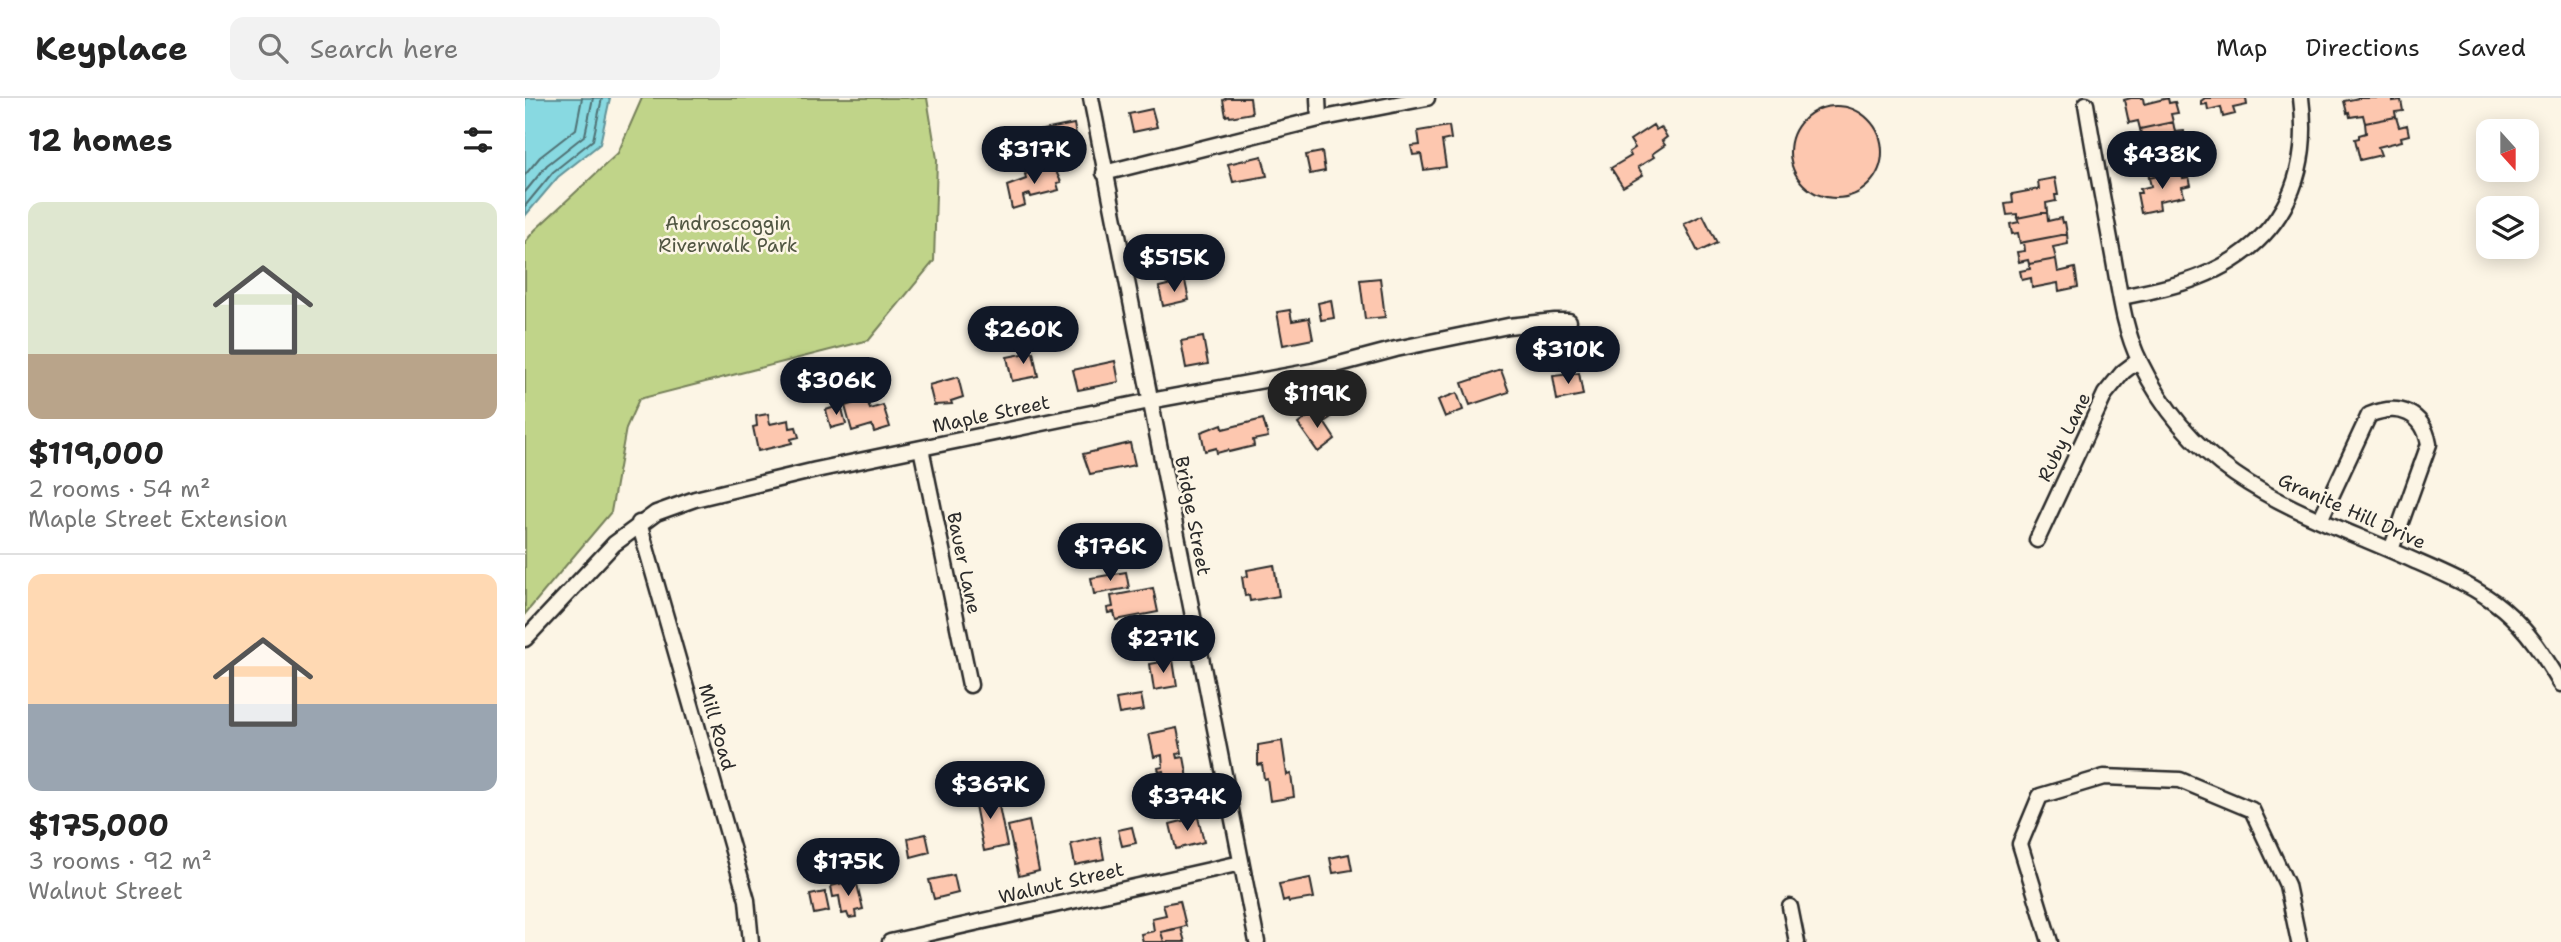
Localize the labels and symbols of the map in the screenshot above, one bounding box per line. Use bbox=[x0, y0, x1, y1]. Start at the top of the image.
north arrow bbox=[2476, 119, 2539, 182]
pin: $317K bbox=[985, 126, 1083, 186]
pin: $438K bbox=[2113, 132, 2211, 191]
park label: Androscoggin Riverwalk Park bbox=[658, 211, 798, 258]
pin: $515K bbox=[1125, 234, 1223, 294]
pin: $260K bbox=[974, 306, 1072, 366]
pin: $310K bbox=[1519, 327, 1617, 386]
pin: $306K bbox=[787, 358, 885, 417]
pin: $119K bbox=[1268, 370, 1366, 430]
street label: Ruby Lane bbox=[2032, 388, 2096, 486]
street label: Maple Street bbox=[930, 389, 1052, 439]
street label: Bridge Street bbox=[1169, 454, 1217, 578]
street label: Granite Hill Drive bbox=[2274, 467, 2430, 555]
street label: Bauer Lane bbox=[941, 510, 987, 616]
pin: $176K bbox=[1061, 524, 1159, 583]
pin: $271K bbox=[1114, 616, 1212, 675]
street label: Mill Road bbox=[693, 681, 741, 773]
pin: $367K bbox=[941, 762, 1039, 821]
pin: $374K bbox=[1138, 774, 1236, 833]
pin: $175K bbox=[799, 838, 897, 898]
street label: Walnut Street bbox=[996, 856, 1126, 910]

